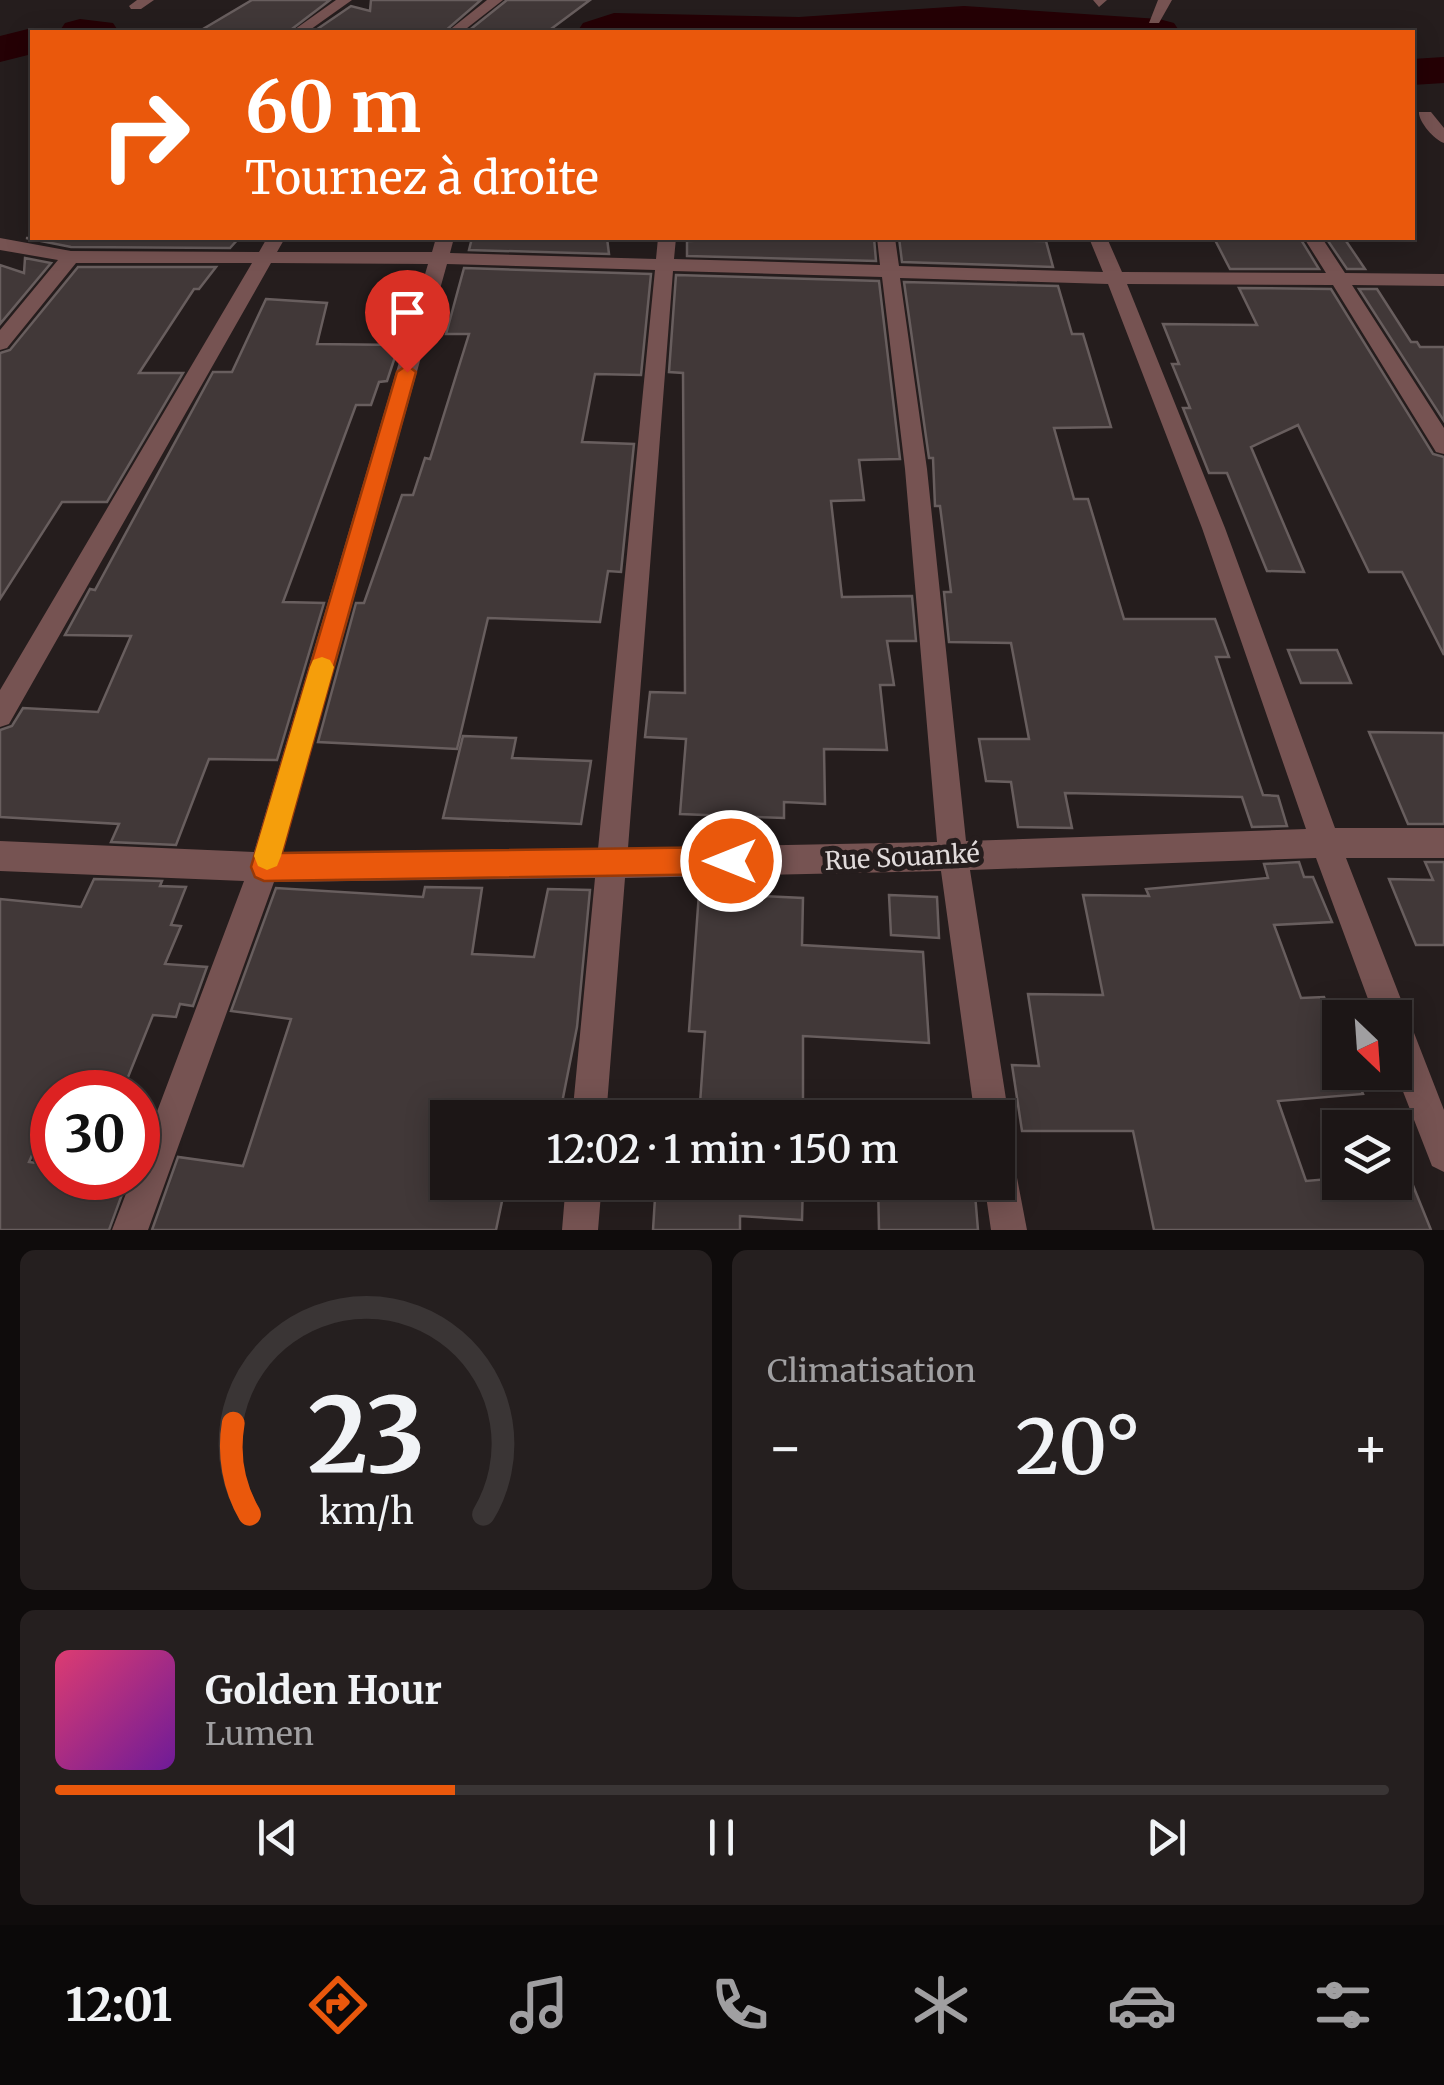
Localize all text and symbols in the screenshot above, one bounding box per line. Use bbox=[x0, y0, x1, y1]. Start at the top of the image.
text: 60 m bbox=[245, 63, 421, 151]
icon: right bbox=[80, 70, 210, 200]
text: Tournez à droite bbox=[245, 150, 599, 206]
pin bbox=[365, 270, 450, 373]
icon: arrive bbox=[380, 285, 435, 340]
position arrow bbox=[679, 809, 783, 913]
street label: Rue Souanké bbox=[824, 837, 980, 877]
north arrow bbox=[1322, 1000, 1412, 1090]
map controls bbox=[1322, 1000, 1412, 1200]
speed limit sign: 30 bbox=[30, 1070, 160, 1200]
button: layers bbox=[1322, 1110, 1412, 1200]
text: 12:02 · 1 min · 150 m bbox=[547, 1126, 898, 1173]
text: Climatisation bbox=[767, 1351, 976, 1391]
text: 23 bbox=[307, 1370, 425, 1500]
text: 20° bbox=[1015, 1400, 1141, 1494]
text: − bbox=[767, 1413, 804, 1482]
text: + bbox=[1352, 1413, 1389, 1482]
text: km/h bbox=[319, 1489, 413, 1534]
text: Golden Hour bbox=[205, 1667, 442, 1714]
text: Lumen bbox=[205, 1714, 314, 1754]
icon: previous bbox=[250, 1810, 305, 1865]
icon: pause bbox=[694, 1810, 749, 1865]
icon: next bbox=[1139, 1810, 1194, 1865]
icon: directions bbox=[303, 1970, 373, 2040]
icon: music bbox=[504, 1970, 574, 2040]
icon: phone bbox=[705, 1970, 775, 2040]
icon: climate bbox=[906, 1970, 976, 2040]
icon: car bbox=[1107, 1970, 1177, 2040]
icon: filters bbox=[1308, 1970, 1378, 2040]
text: 12:01 bbox=[66, 1977, 172, 2033]

